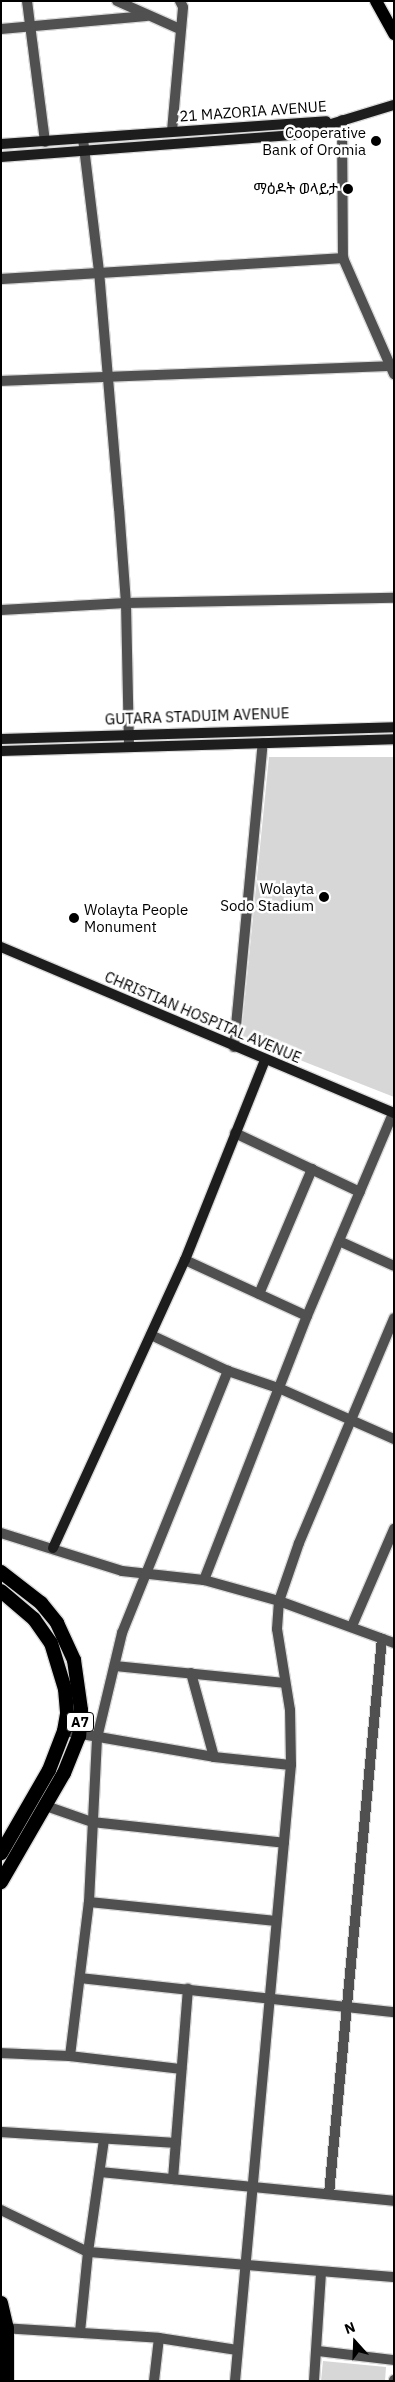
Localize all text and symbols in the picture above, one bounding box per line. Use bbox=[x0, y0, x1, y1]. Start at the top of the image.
street label: 21 MAZORIA AVENUE bbox=[179, 97, 327, 125]
place label: Cooperative Bank of Oromia bbox=[262, 123, 366, 158]
marker: Cooperative Bank of Oromia bbox=[370, 135, 382, 147]
place label: ማዕዶት ወላይታ bbox=[254, 180, 338, 198]
marker: ማዕዶት ወላይታ bbox=[342, 183, 354, 195]
street label: GUTARA STADUIM AVENUE bbox=[104, 704, 290, 728]
place label: Wolayta Sodo Stadium bbox=[220, 879, 314, 914]
marker: Wolayta Sodo Stadium bbox=[318, 891, 330, 903]
place label: Wolayta People Monument bbox=[84, 900, 188, 935]
marker: Wolayta People Monument bbox=[68, 912, 80, 924]
street label: CHRISTIAN HOSPITAL AVENUE bbox=[102, 967, 304, 1067]
road number: A7 bbox=[65, 1710, 95, 1734]
north arrow bbox=[330, 2317, 380, 2367]
text: N bbox=[342, 2318, 358, 2338]

